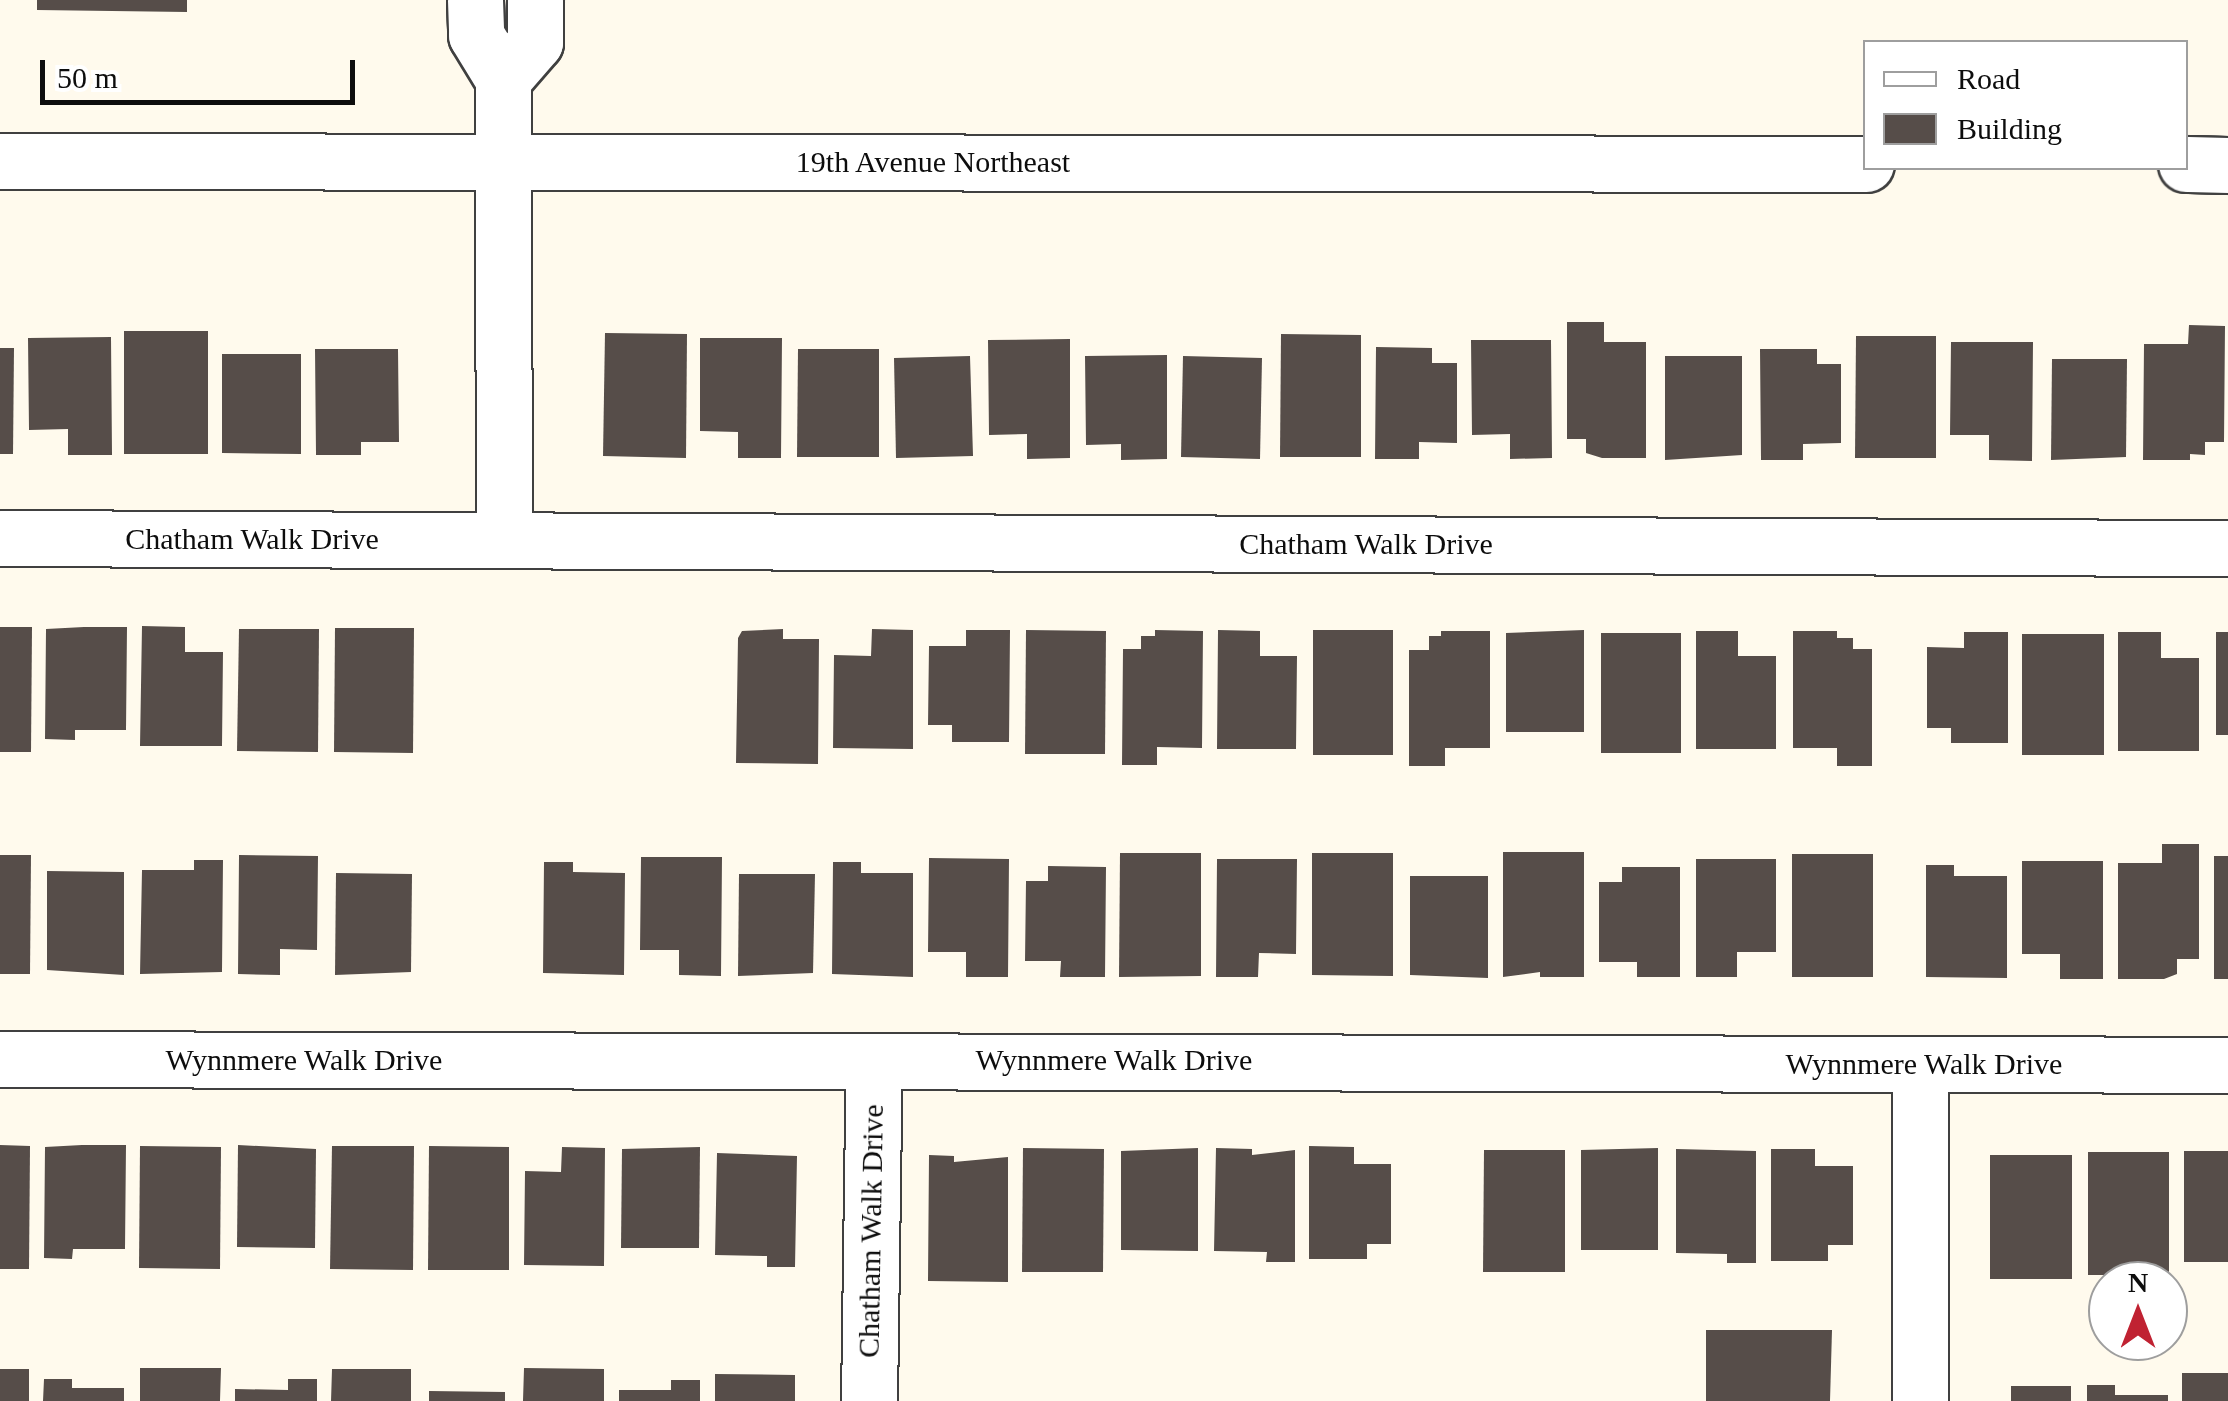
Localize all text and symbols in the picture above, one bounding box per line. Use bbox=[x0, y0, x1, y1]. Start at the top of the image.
scale bar bbox=[45, 40, 360, 102]
legend bbox=[1863, 40, 2188, 170]
text: 50 m bbox=[57, 61, 118, 94]
text: Road bbox=[1957, 62, 2020, 95]
text: Building bbox=[1957, 112, 2062, 145]
street label: 19th Avenue Northeast bbox=[795, 144, 1071, 180]
street label: Chatham Walk Drive bbox=[125, 521, 379, 557]
street label: Chatham Walk Drive bbox=[1239, 526, 1493, 562]
street label: Wynnmere Walk Drive bbox=[165, 1042, 443, 1078]
street label: Wynnmere Walk Drive bbox=[975, 1042, 1253, 1078]
street label: Wynnmere Walk Drive bbox=[1785, 1046, 2063, 1082]
street label: Chatham Walk Drive bbox=[851, 1104, 891, 1358]
north arrow bbox=[2088, 1261, 2188, 1361]
text: N bbox=[2128, 1267, 2148, 1298]

